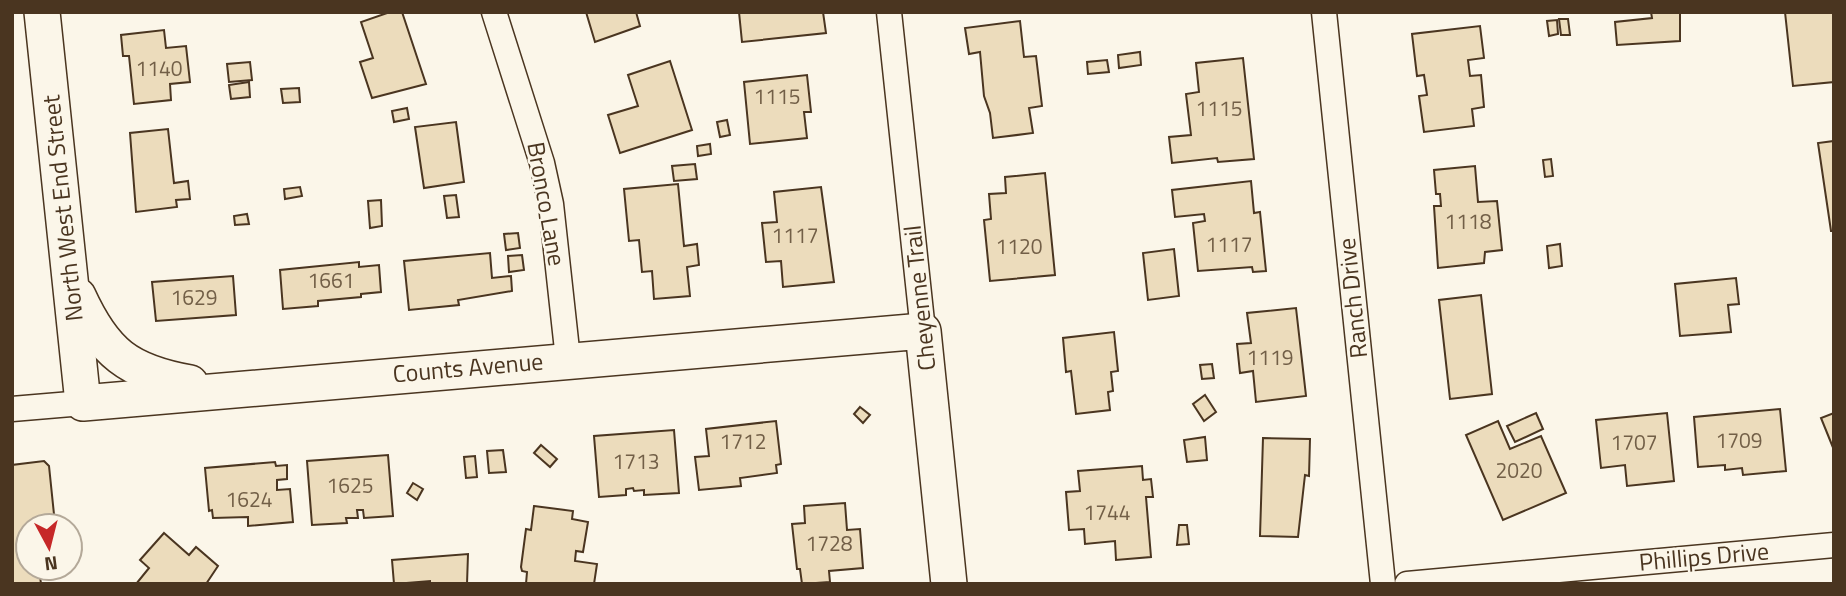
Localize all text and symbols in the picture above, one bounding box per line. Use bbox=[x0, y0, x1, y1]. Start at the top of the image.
house number: 1140 bbox=[135, 52, 183, 84]
house number: 1115 bbox=[753, 80, 801, 112]
house number: 1115 bbox=[1195, 92, 1243, 124]
street label: North West End Street bbox=[32, 93, 92, 323]
street label: Bronco Lane bbox=[518, 139, 576, 269]
house number: 1118 bbox=[1444, 205, 1492, 237]
house number: 1117 bbox=[771, 219, 819, 251]
street label: Cheyenne Trail bbox=[893, 224, 945, 373]
house number: 1117 bbox=[1205, 228, 1253, 260]
house number: 1120 bbox=[995, 230, 1043, 262]
street label: Ranch Drive bbox=[1328, 236, 1376, 360]
house number: 1661 bbox=[307, 264, 355, 296]
house number: 1629 bbox=[170, 281, 218, 313]
house number: 1119 bbox=[1246, 341, 1294, 373]
street label: Counts Avenue bbox=[391, 342, 545, 392]
house number: 1709 bbox=[1715, 424, 1763, 456]
house number: 1712 bbox=[719, 425, 767, 457]
house number: 1707 bbox=[1610, 426, 1658, 458]
house number: 1713 bbox=[612, 445, 660, 477]
house number: 2020 bbox=[1495, 454, 1543, 486]
house number: 1625 bbox=[326, 469, 374, 501]
house number: 1624 bbox=[225, 483, 273, 515]
house number: 1744 bbox=[1083, 496, 1131, 528]
north arrow bbox=[14, 512, 84, 582]
house number: 1728 bbox=[805, 527, 853, 559]
street label: Phillips Drive bbox=[1637, 532, 1770, 580]
text: N bbox=[43, 549, 59, 580]

